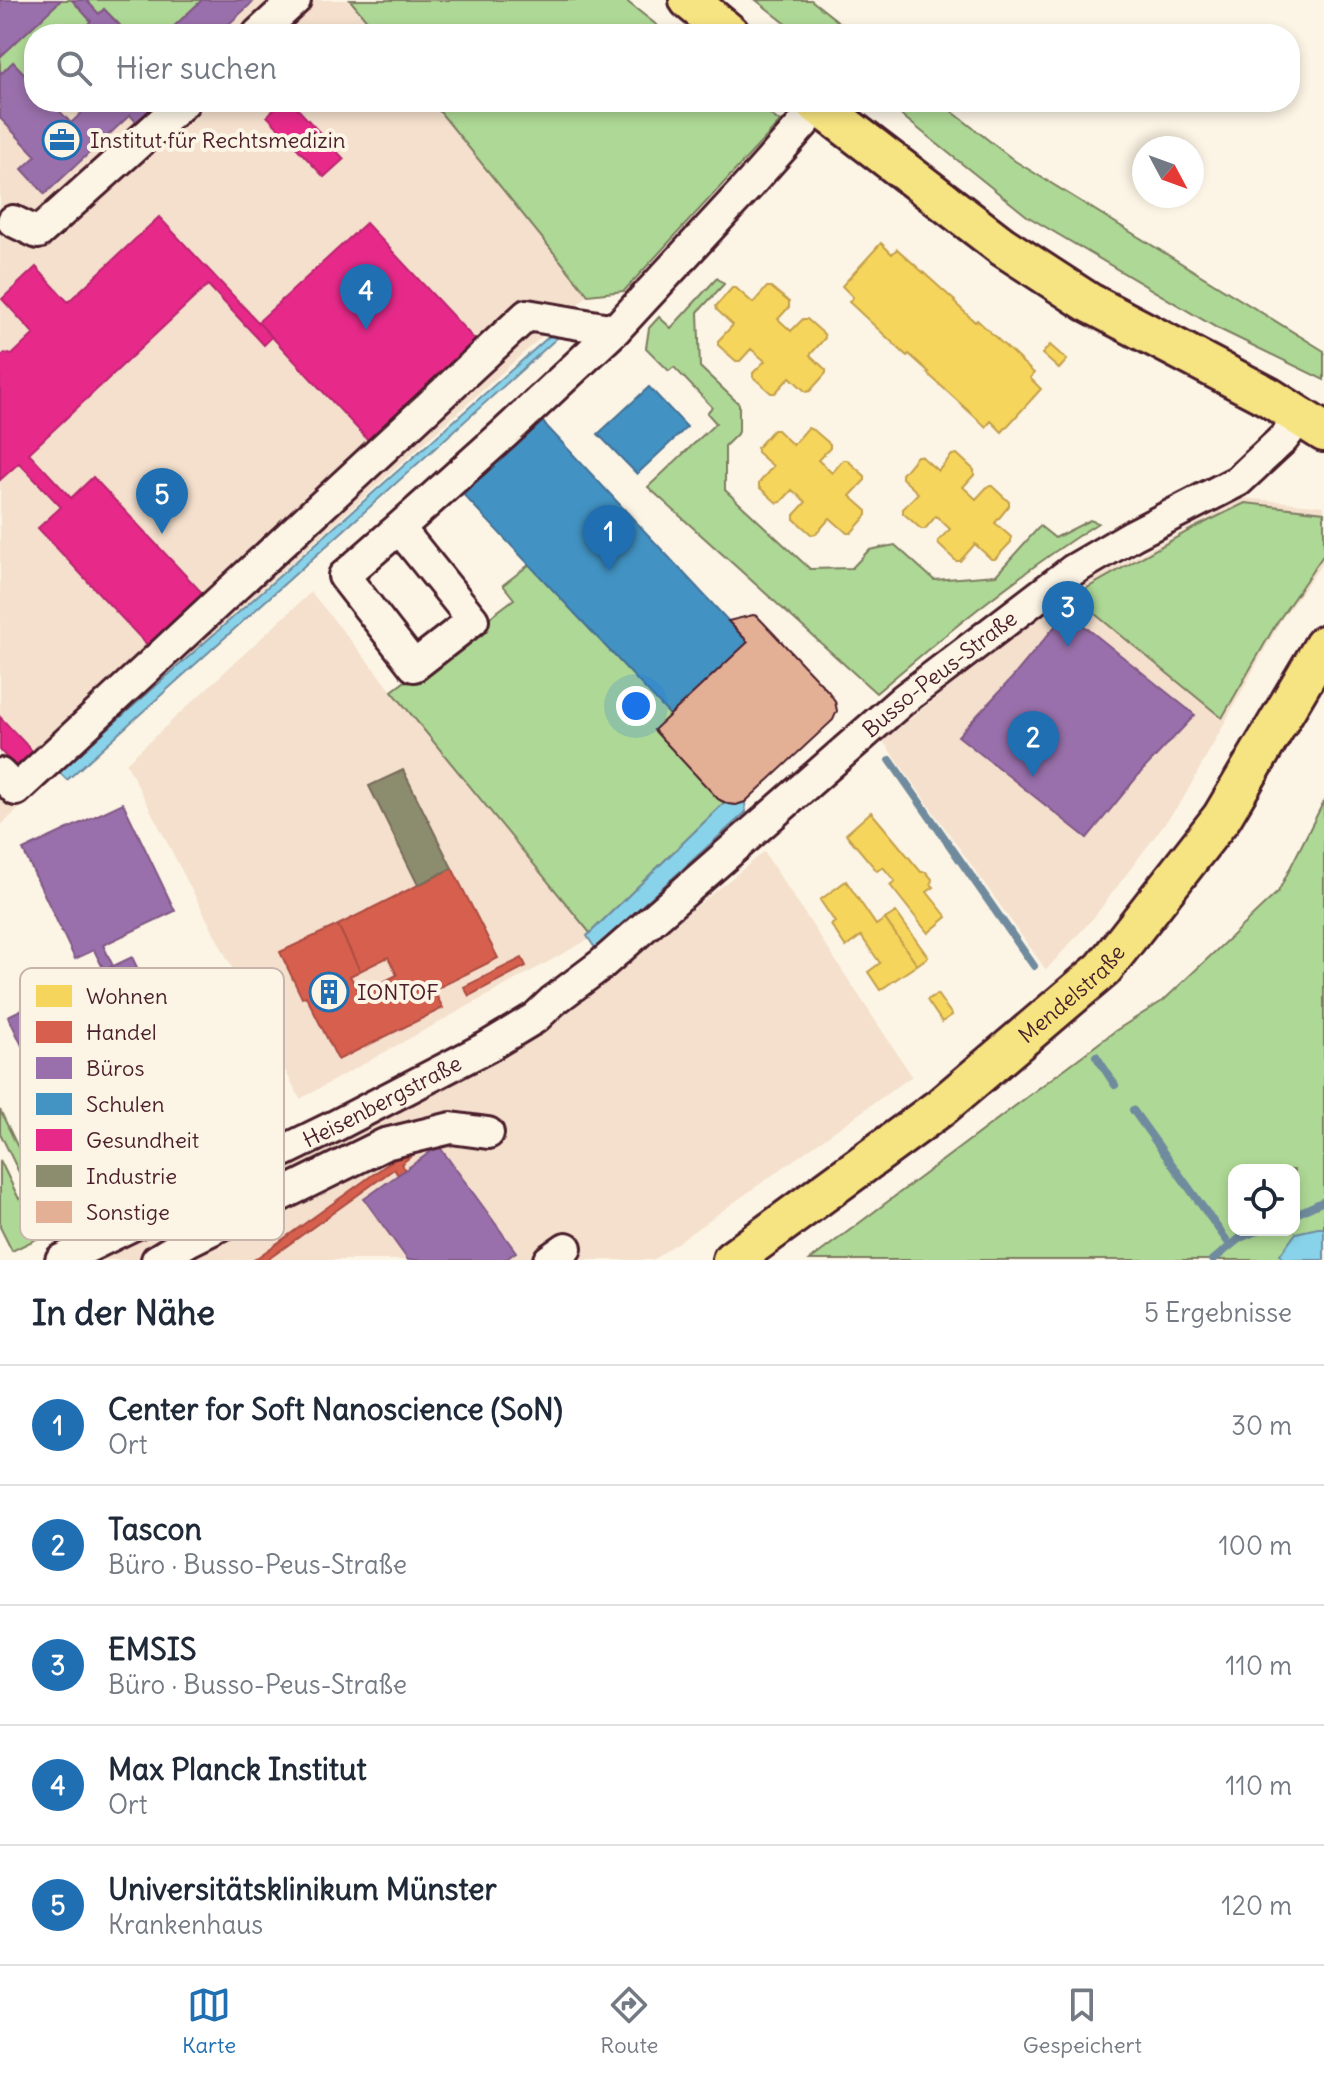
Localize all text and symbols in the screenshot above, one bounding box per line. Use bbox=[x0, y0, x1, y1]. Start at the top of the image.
search box bbox=[24, 24, 1300, 112]
icon: search bbox=[52, 46, 96, 90]
text: Hier suchen bbox=[116, 49, 277, 87]
office icon: Institut für Rechtsmedizin bbox=[41, 119, 83, 161]
place label: Institut für Rechtsmedizin bbox=[90, 126, 345, 154]
north arrow bbox=[1132, 136, 1204, 208]
pin: 4 bbox=[340, 264, 392, 330]
pin: 5 bbox=[136, 468, 188, 534]
pin: 1 bbox=[583, 505, 635, 571]
pin: 3 bbox=[1042, 581, 1094, 647]
street label: Busso-Peus-Straße bbox=[856, 604, 1022, 743]
your location bbox=[616, 686, 656, 726]
pin: 2 bbox=[1007, 711, 1059, 777]
street label: Mendelstraße bbox=[1012, 939, 1131, 1049]
legend bbox=[20, 968, 284, 1240]
building icon: IONTOF bbox=[308, 971, 350, 1013]
place label: IONTOF bbox=[357, 978, 439, 1006]
text: Wohnen bbox=[86, 982, 168, 1010]
text: Handel bbox=[86, 1018, 157, 1046]
street label: Heisenbergstraße bbox=[298, 1049, 466, 1154]
text: Büros bbox=[86, 1054, 144, 1082]
text: Schulen bbox=[86, 1090, 164, 1118]
text: Gesundheit bbox=[86, 1126, 199, 1154]
text: Industrie bbox=[86, 1162, 177, 1190]
map controls bbox=[1228, 1164, 1300, 1236]
button: locate bbox=[1228, 1164, 1300, 1236]
text: Sonstige bbox=[86, 1198, 170, 1226]
text: In der Nähe bbox=[32, 1291, 215, 1334]
text: 5 Ergebnisse bbox=[1144, 1296, 1292, 1329]
text: Center for Soft Nanoscience (SoN) bbox=[108, 1390, 563, 1428]
text: 1 bbox=[53, 1409, 63, 1442]
text: 30 m bbox=[1231, 1409, 1292, 1442]
text: Ort bbox=[108, 1428, 148, 1461]
text: Tascon bbox=[108, 1510, 202, 1548]
text: 2 bbox=[51, 1529, 65, 1562]
text: 100 m bbox=[1218, 1529, 1292, 1562]
text: Büro · Busso-Peus-Straße bbox=[108, 1548, 407, 1581]
text: EMSIS bbox=[108, 1630, 196, 1668]
text: 3 bbox=[51, 1649, 65, 1682]
text: 110 m bbox=[1225, 1649, 1292, 1682]
text: Büro · Busso-Peus-Straße bbox=[108, 1668, 407, 1701]
text: Max Planck Institut bbox=[108, 1750, 367, 1788]
text: 4 bbox=[50, 1769, 66, 1802]
text: 110 m bbox=[1225, 1769, 1292, 1802]
text: Ort bbox=[108, 1788, 148, 1821]
text: Universitätsklinikum Münster bbox=[108, 1870, 497, 1908]
text: 5 bbox=[51, 1889, 65, 1922]
text: 120 m bbox=[1221, 1889, 1292, 1922]
text: Krankenhaus bbox=[108, 1908, 263, 1941]
tab: Karte bbox=[182, 1983, 236, 2059]
tab: Route bbox=[600, 1983, 658, 2059]
tab: Gespeichert bbox=[1023, 1983, 1142, 2059]

